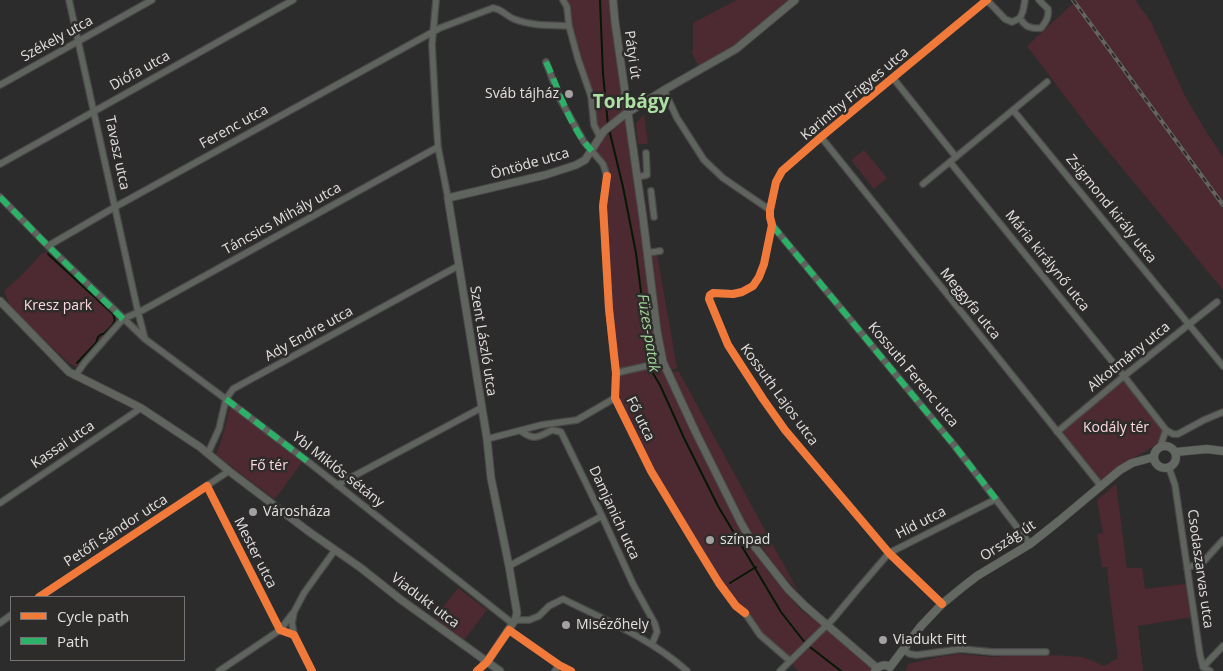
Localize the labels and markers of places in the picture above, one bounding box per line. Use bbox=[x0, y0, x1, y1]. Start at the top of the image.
place label: Sváb tájház bbox=[485, 86, 559, 102]
marker: Sváb tájház bbox=[563, 88, 575, 100]
place label: Városháza bbox=[263, 504, 331, 520]
marker: Városháza bbox=[247, 506, 259, 518]
place label: színpad bbox=[720, 532, 770, 548]
marker: színpad bbox=[704, 534, 716, 546]
place label: Misézőhely bbox=[576, 617, 649, 633]
marker: Misézőhely bbox=[560, 619, 572, 631]
place label: Viadukt Fitt bbox=[893, 632, 967, 648]
marker: Viadukt Fitt bbox=[877, 634, 889, 646]

